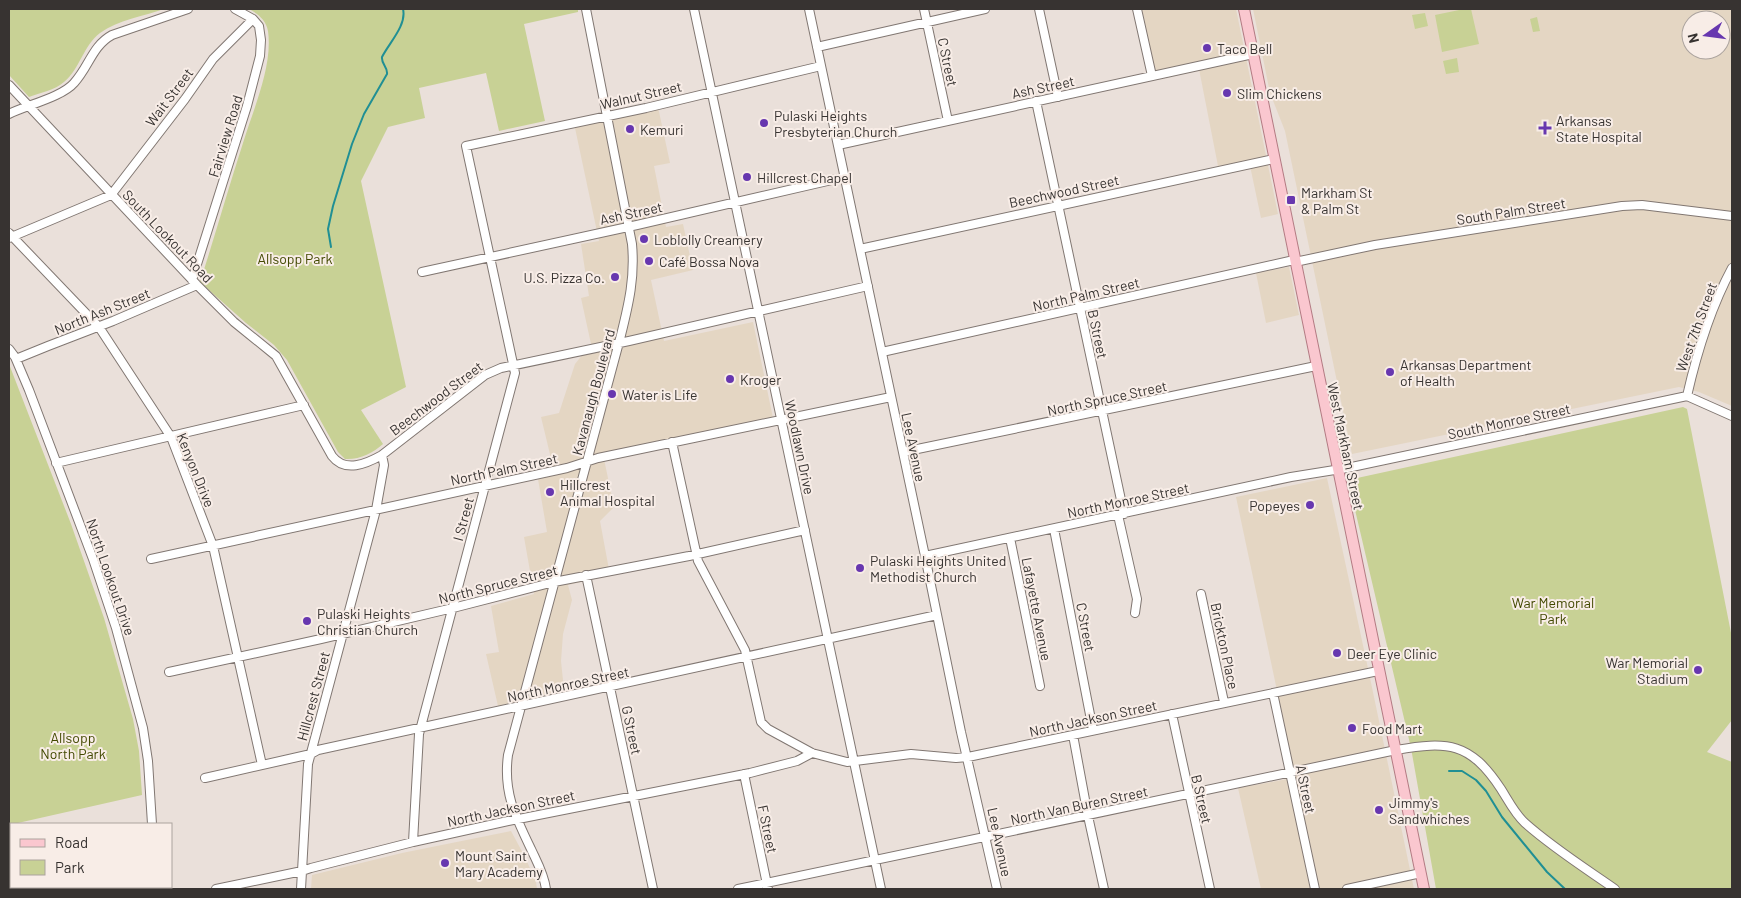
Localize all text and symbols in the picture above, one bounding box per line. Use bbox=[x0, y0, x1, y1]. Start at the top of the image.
north arrow bbox=[1681, 10, 1731, 60]
text: N bbox=[1684, 32, 1702, 45]
street label: C Street bbox=[935, 36, 961, 88]
place label: Taco Bell bbox=[1217, 40, 1272, 57]
marker: Taco Bell bbox=[1201, 42, 1213, 54]
street label: Wait Street bbox=[142, 65, 196, 129]
street label: Ash Street bbox=[1010, 72, 1076, 102]
street label: Walnut Street bbox=[599, 77, 683, 113]
place label: Slim Chickens bbox=[1237, 85, 1322, 102]
marker: Slim Chickens bbox=[1221, 87, 1233, 99]
street label: Fairview Road bbox=[204, 93, 246, 179]
place label: Pulaski Heights Presbyterian Church bbox=[774, 107, 897, 140]
place label: Arkansas State Hospital bbox=[1556, 112, 1642, 145]
marker: Pulaski Heights Presbyterian Church bbox=[758, 117, 770, 129]
place label: Kemuri bbox=[640, 121, 684, 138]
marker: Arkansas State Hospital bbox=[1538, 121, 1552, 135]
marker: Kemuri bbox=[624, 123, 636, 135]
place label: Hillcrest Chapel bbox=[757, 169, 852, 186]
marker: Hillcrest Chapel bbox=[741, 171, 753, 183]
street label: Beechwood Street bbox=[1007, 171, 1121, 211]
place label: Markham St & Palm St bbox=[1301, 184, 1373, 217]
street label: South Lookout Road bbox=[119, 186, 217, 286]
marker: Markham St & Palm St bbox=[1285, 194, 1297, 206]
street label: South Palm Street bbox=[1455, 194, 1567, 228]
street label: Ash Street bbox=[598, 198, 664, 228]
place label: Loblolly Creamery bbox=[654, 231, 763, 248]
marker: Loblolly Creamery bbox=[638, 233, 650, 245]
park label: Allsopp Park bbox=[257, 250, 333, 267]
place label: Café Bossa Nova bbox=[659, 253, 759, 270]
marker: Café Bossa Nova bbox=[643, 255, 655, 267]
place label: U.S. Pizza Co. bbox=[523, 269, 605, 286]
marker: U.S. Pizza Co. bbox=[609, 271, 621, 283]
street label: North Palm Street bbox=[1031, 273, 1141, 315]
street label: West 7th Street bbox=[1672, 280, 1720, 374]
street label: North Ash Street bbox=[52, 284, 152, 338]
street label: B Street bbox=[1085, 308, 1111, 360]
street label: Kavanaugh Boulevard bbox=[568, 327, 618, 457]
place label: Arkansas Department of Health bbox=[1400, 356, 1532, 389]
street label: Beechwood Street bbox=[386, 357, 486, 439]
marker: Arkansas Department of Health bbox=[1384, 366, 1396, 378]
place label: Kroger bbox=[740, 371, 781, 388]
marker: Kroger bbox=[724, 373, 736, 385]
street label: North Spruce Street bbox=[1046, 377, 1168, 419]
street label: West Markham Street bbox=[1324, 381, 1368, 511]
place label: Water is Life bbox=[622, 386, 697, 403]
marker: Water is Life bbox=[606, 388, 618, 400]
street label: Woodlawn Drive bbox=[782, 398, 818, 496]
street label: South Monroe Street bbox=[1446, 400, 1572, 442]
street label: Lee Avenue bbox=[898, 411, 930, 483]
street label: Kenyon Drive bbox=[173, 430, 219, 510]
street label: North Palm Street bbox=[449, 449, 559, 489]
place label: Hillcrest Animal Hospital bbox=[560, 476, 655, 509]
street label: North Monroe Street bbox=[1066, 479, 1190, 521]
marker: Hillcrest Animal Hospital bbox=[544, 486, 556, 498]
street label: I Street bbox=[449, 495, 477, 543]
place label: Popeyes bbox=[1249, 497, 1300, 514]
marker: Popeyes bbox=[1304, 499, 1316, 511]
street label: North Lookout Drive bbox=[83, 517, 139, 637]
place label: Pulaski Heights United Methodist Church bbox=[870, 552, 1006, 585]
street label: Lafayette Avenue bbox=[1019, 556, 1055, 662]
street label: North Spruce Street bbox=[437, 561, 559, 607]
marker: Pulaski Heights United Methodist Church bbox=[854, 562, 866, 574]
park label: War Memorial Park bbox=[1512, 594, 1594, 627]
street label: C Street bbox=[1073, 601, 1099, 653]
street label: Brickton Place bbox=[1208, 601, 1242, 691]
place label: Pulaski Heights Christian Church bbox=[317, 605, 418, 638]
marker: Pulaski Heights Christian Church bbox=[301, 615, 313, 627]
place label: Deer Eye Clinic bbox=[1347, 645, 1437, 662]
marker: Deer Eye Clinic bbox=[1331, 647, 1343, 659]
street label: Hillcrest Street bbox=[293, 650, 333, 742]
place label: War Memorial Stadium bbox=[1606, 654, 1688, 687]
street label: North Monroe Street bbox=[506, 663, 630, 705]
marker: War Memorial Stadium bbox=[1692, 664, 1704, 676]
street label: North Jackson Street bbox=[1028, 696, 1158, 740]
street label: G Street bbox=[619, 704, 645, 756]
place label: Food Mart bbox=[1362, 720, 1423, 737]
marker: Food Mart bbox=[1346, 722, 1358, 734]
park label: Allsopp North Park bbox=[40, 729, 106, 762]
street label: A Street bbox=[1293, 763, 1319, 815]
street label: B Street bbox=[1188, 773, 1216, 825]
street label: North Van Buren Street bbox=[1009, 782, 1149, 828]
street label: North Jackson Street bbox=[446, 786, 576, 830]
place label: Jimmy's Sandwhiches bbox=[1389, 794, 1470, 827]
street label: F Street bbox=[755, 803, 781, 855]
marker: Jimmy's Sandwhiches bbox=[1373, 804, 1385, 816]
street label: Lee Avenue bbox=[984, 806, 1016, 878]
legend bbox=[10, 823, 172, 888]
text: Road bbox=[55, 833, 88, 851]
place label: Mount Saint Mary Academy bbox=[455, 847, 543, 880]
marker: Mount Saint Mary Academy bbox=[439, 857, 451, 869]
text: Park bbox=[55, 858, 85, 876]

